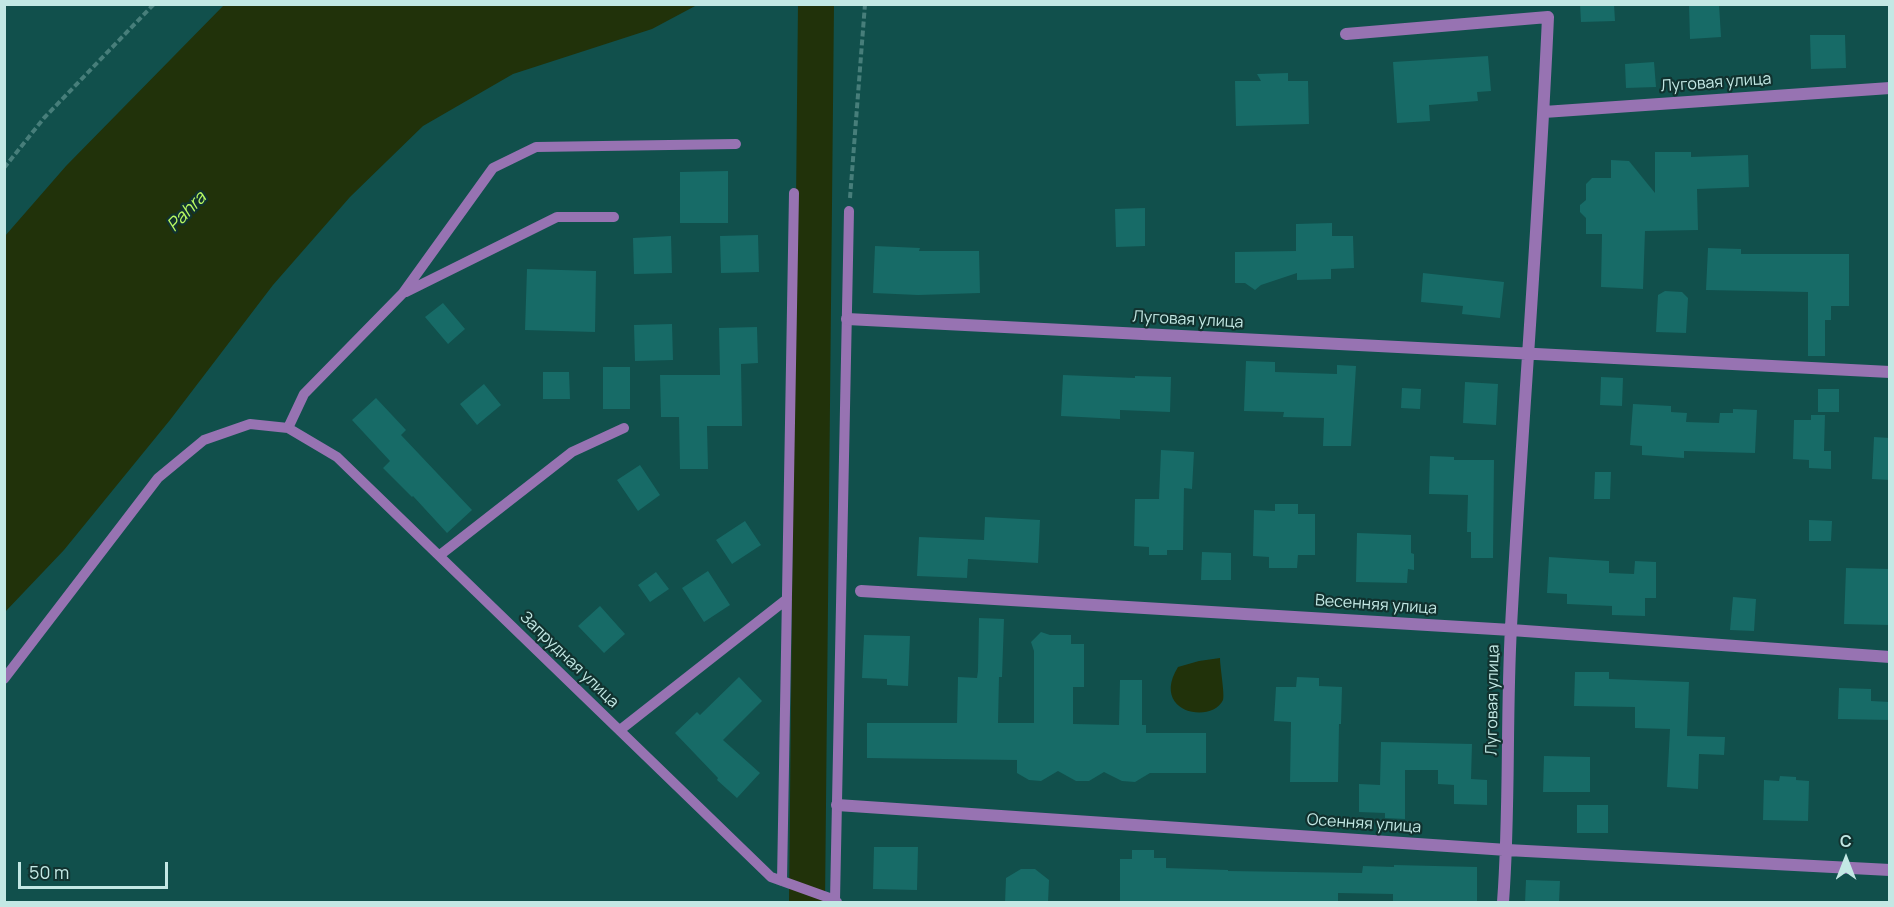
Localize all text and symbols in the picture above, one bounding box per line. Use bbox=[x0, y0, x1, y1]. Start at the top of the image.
street label: Луговая улица bbox=[1660, 70, 1772, 96]
water label: Pahra bbox=[163, 187, 211, 237]
street label: Луговая улица bbox=[1132, 308, 1244, 332]
street label: Весенняя улица bbox=[1314, 591, 1438, 619]
street label: Запрудная улица bbox=[516, 608, 622, 712]
street label: Луговая улица bbox=[1482, 644, 1504, 756]
street label: Осенняя улица bbox=[1306, 810, 1422, 838]
north arrow bbox=[1816, 829, 1876, 889]
text: С bbox=[1840, 830, 1852, 852]
scale bar bbox=[21, 850, 171, 888]
text: 50 m bbox=[29, 860, 69, 884]

